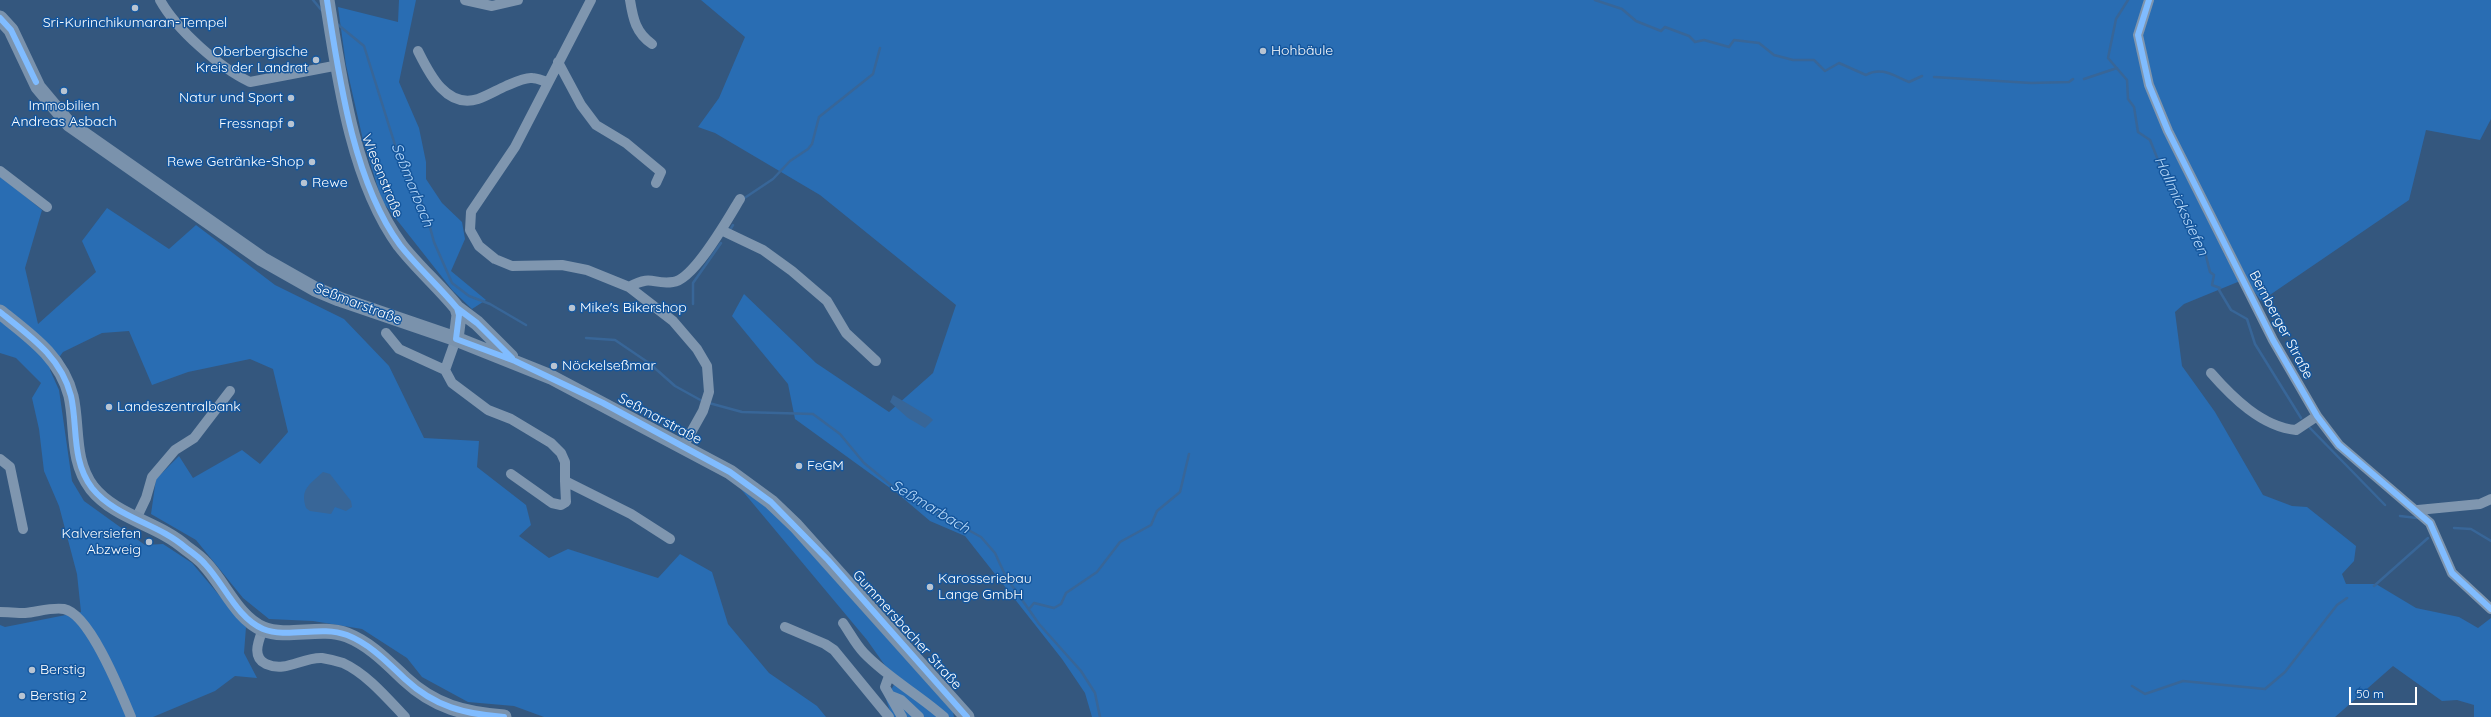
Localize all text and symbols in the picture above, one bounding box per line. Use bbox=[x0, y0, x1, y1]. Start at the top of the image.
marker: Sri-Kurinchikumaran-Tempel bbox=[130, 3, 140, 13]
place label: Sri-Kurinchikumaran-Tempel bbox=[43, 15, 227, 31]
place label: Hohbäule bbox=[1271, 43, 1333, 59]
place label: Oberbergische Kreis der Landrat bbox=[196, 44, 308, 76]
marker: Hohbäule bbox=[1258, 46, 1268, 56]
marker: Oberbergische Kreis der Landrat bbox=[311, 55, 321, 65]
marker: Immobilien Andreas Asbach bbox=[59, 86, 69, 96]
place label: Natur und Sport bbox=[179, 90, 283, 106]
marker: Natur und Sport bbox=[286, 93, 296, 103]
place label: Immobilien Andreas Asbach bbox=[11, 98, 117, 130]
place label: Fressnapf bbox=[219, 116, 283, 132]
marker: Fressnapf bbox=[286, 119, 296, 129]
street label: Wiesenstraße bbox=[358, 132, 406, 220]
water label: Seßmarbach bbox=[387, 140, 437, 230]
place label: Rewe Getränke-Shop bbox=[167, 154, 304, 170]
water label: Hallmickssiefen bbox=[2150, 154, 2212, 258]
marker: Rewe Getränke-Shop bbox=[307, 157, 317, 167]
place label: Rewe bbox=[312, 175, 348, 191]
marker: Rewe bbox=[299, 178, 309, 188]
street label: Bernberger Straße bbox=[2245, 268, 2317, 382]
street label: Seßmarstraße bbox=[312, 280, 404, 328]
place label: Mike's Bikershop bbox=[580, 300, 687, 316]
marker: Mike's Bikershop bbox=[567, 303, 577, 313]
place label: Nöckelseßmar bbox=[562, 358, 656, 374]
marker: Nöckelseßmar bbox=[549, 361, 559, 371]
street label: Seßmarstraße bbox=[615, 390, 705, 448]
place label: Landeszentralbank bbox=[117, 399, 241, 415]
marker: Landeszentralbank bbox=[104, 402, 114, 412]
place label: FeGM bbox=[807, 458, 844, 474]
marker: FeGM bbox=[794, 461, 804, 471]
water label: Seßmarbach bbox=[887, 476, 973, 538]
place label: Kalversiefen Abzweig bbox=[62, 526, 141, 558]
marker: Kalversiefen Abzweig bbox=[144, 537, 154, 547]
street label: Gummersbacher Straße bbox=[849, 567, 965, 693]
place label: Karosseriebau Lange GmbH bbox=[938, 571, 1032, 604]
marker: Karosseriebau Lange GmbH bbox=[925, 582, 935, 592]
place label: Berstig bbox=[40, 662, 85, 678]
marker: Berstig bbox=[27, 665, 37, 675]
scale bar bbox=[2351, 679, 2419, 705]
text: 50 m bbox=[2356, 686, 2384, 701]
place label: Berstig 2 bbox=[30, 688, 87, 704]
marker: Berstig 2 bbox=[17, 691, 27, 701]

